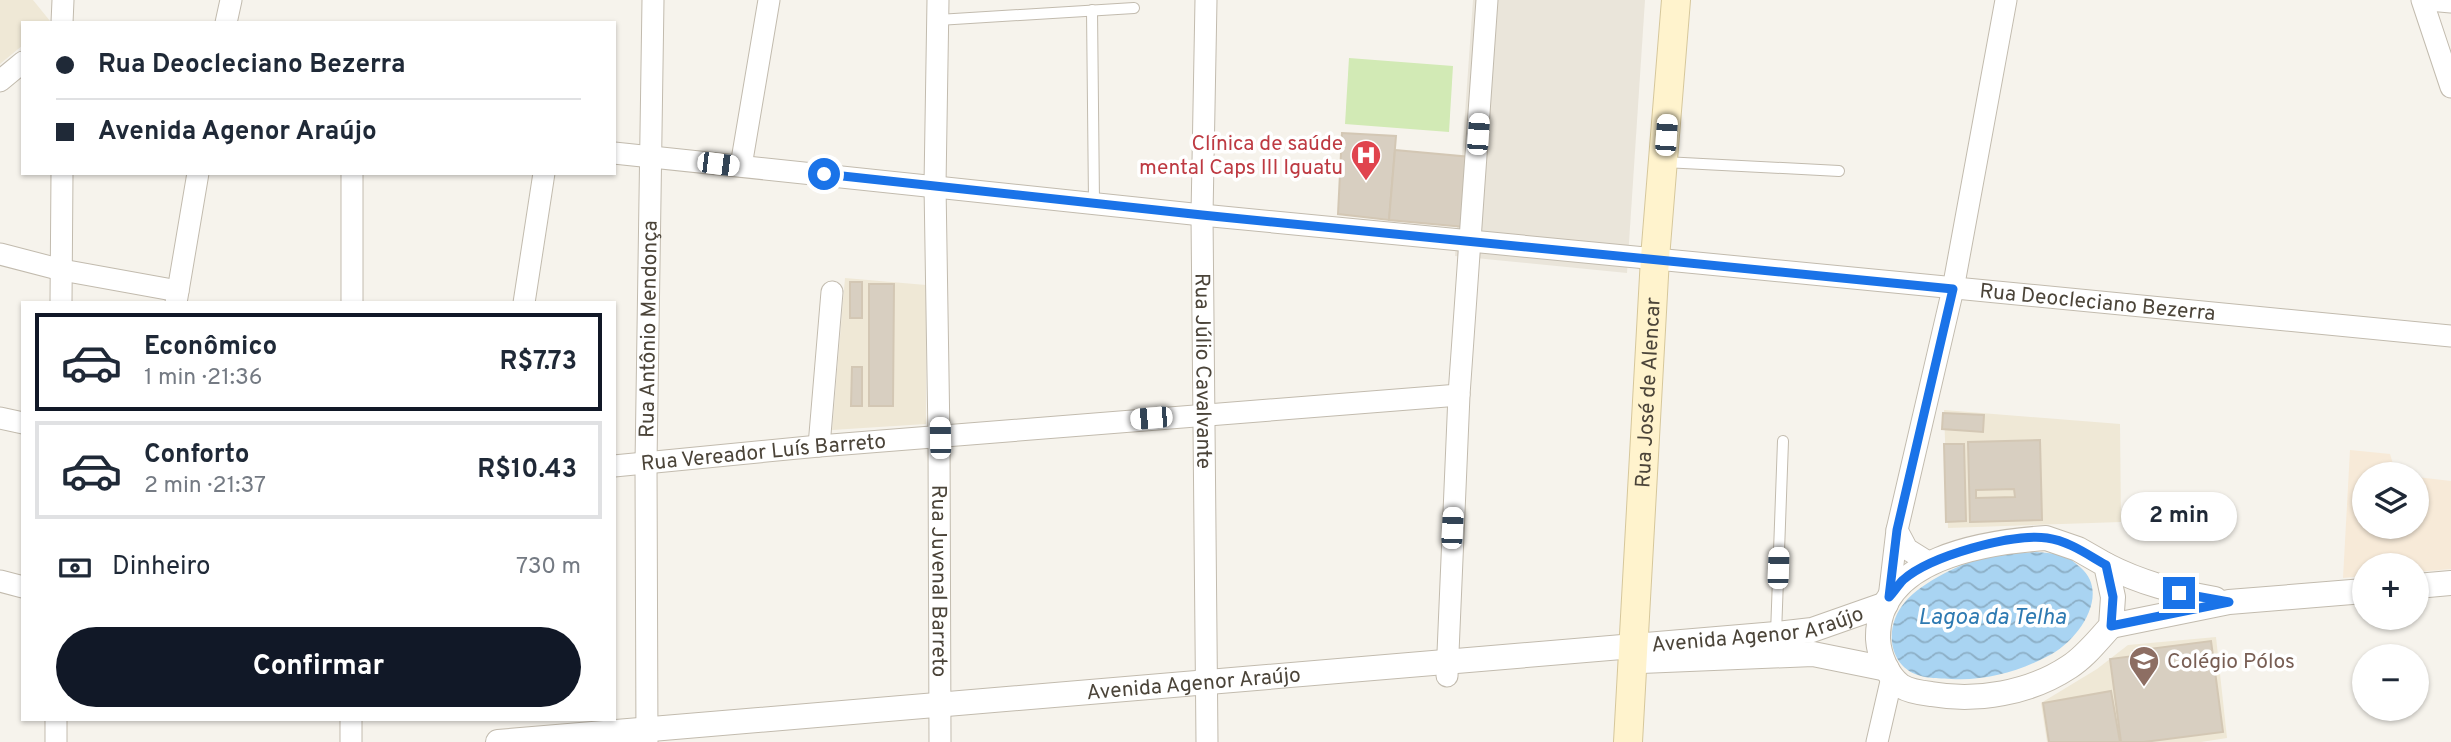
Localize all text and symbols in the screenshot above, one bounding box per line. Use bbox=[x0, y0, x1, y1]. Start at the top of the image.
text: Rua Deocleciano Bezerra bbox=[98, 49, 406, 82]
car bbox=[1467, 112, 1490, 156]
car bbox=[1655, 113, 1678, 157]
text: Avenida Agenor Araújo bbox=[98, 116, 377, 149]
place label: Clínica de saúde mental Caps III Iguatu bbox=[1139, 131, 1343, 182]
hospital icon: Clínica de saúde mental Caps III Iguatu bbox=[1349, 138, 1383, 182]
car bbox=[696, 151, 741, 177]
route start bbox=[808, 158, 840, 190]
street label: Rua Antônio Mendonça bbox=[634, 220, 665, 438]
street label: Rua Júlio Cavalvante bbox=[1188, 273, 1216, 469]
street label: Rua Deocleciano Bezerra bbox=[1978, 278, 2217, 328]
street label: Rua José de Alencar bbox=[1630, 297, 1668, 489]
icon: car bbox=[60, 331, 123, 394]
text: Econômico bbox=[144, 331, 277, 364]
text: R$7.73 bbox=[499, 346, 577, 379]
text: 1 min · 21:36 bbox=[144, 364, 262, 393]
car bbox=[1130, 406, 1173, 430]
car bbox=[930, 417, 951, 459]
street label: Rua Vereador Luís Barreto bbox=[640, 429, 887, 478]
icon: car bbox=[60, 439, 123, 502]
text: Conforto bbox=[144, 439, 250, 472]
text: R$10.43 bbox=[477, 454, 577, 487]
map controls bbox=[2352, 462, 2429, 721]
button: layers bbox=[2352, 462, 2429, 539]
text: 2 min · 21:37 bbox=[144, 472, 266, 501]
street label: Rua Juvenal Barreto bbox=[924, 485, 952, 677]
callout: 2 min bbox=[2121, 491, 2237, 540]
text: 2 min bbox=[2149, 502, 2209, 531]
car bbox=[1441, 506, 1464, 550]
car bbox=[1767, 547, 1790, 589]
icon: cash bbox=[56, 549, 94, 587]
text: Dinheiro bbox=[112, 551, 211, 584]
text: 730 m bbox=[516, 553, 581, 582]
button: + bbox=[2352, 553, 2429, 630]
route end bbox=[2163, 577, 2195, 609]
street label: Avenida Agenor Araújo bbox=[1650, 601, 1868, 659]
water label: Lagoa da Telha bbox=[1918, 604, 2066, 633]
button: Confirmar bbox=[56, 627, 581, 707]
school or university icon: Colégio Pólos bbox=[2127, 644, 2161, 688]
button: − bbox=[2352, 644, 2429, 721]
place label: Colégio Pólos bbox=[2167, 649, 2295, 676]
street label: Avenida Agenor Araújo bbox=[1085, 662, 1302, 707]

